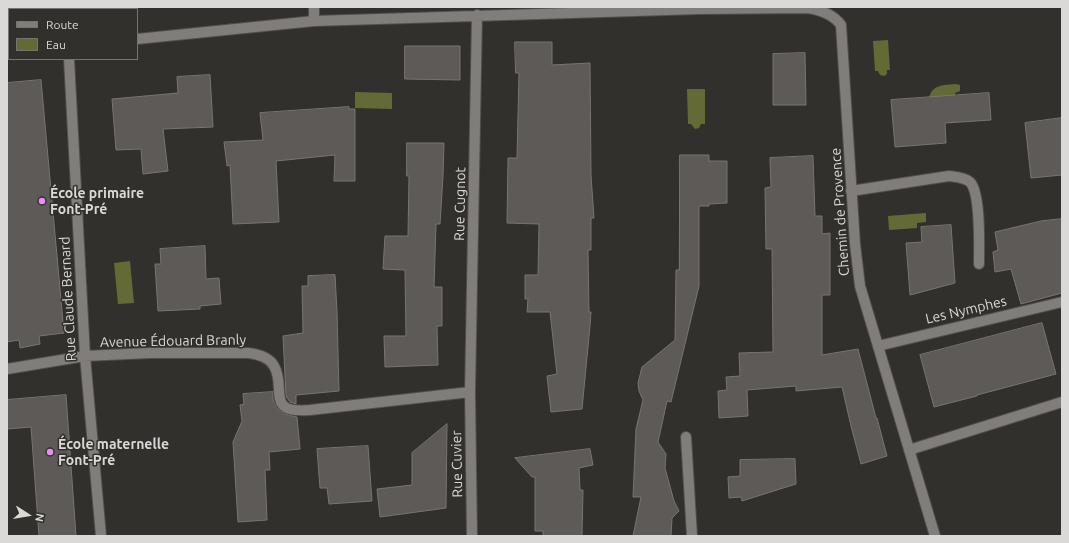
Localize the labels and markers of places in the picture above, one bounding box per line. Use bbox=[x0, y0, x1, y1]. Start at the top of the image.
place label: École primaire Font-Pré bbox=[50, 185, 144, 218]
marker: École primaire Font-Pré bbox=[37, 196, 47, 206]
place label: École maternelle Font-Pré bbox=[58, 436, 169, 468]
marker: École maternelle Font-Pré bbox=[45, 447, 55, 457]

